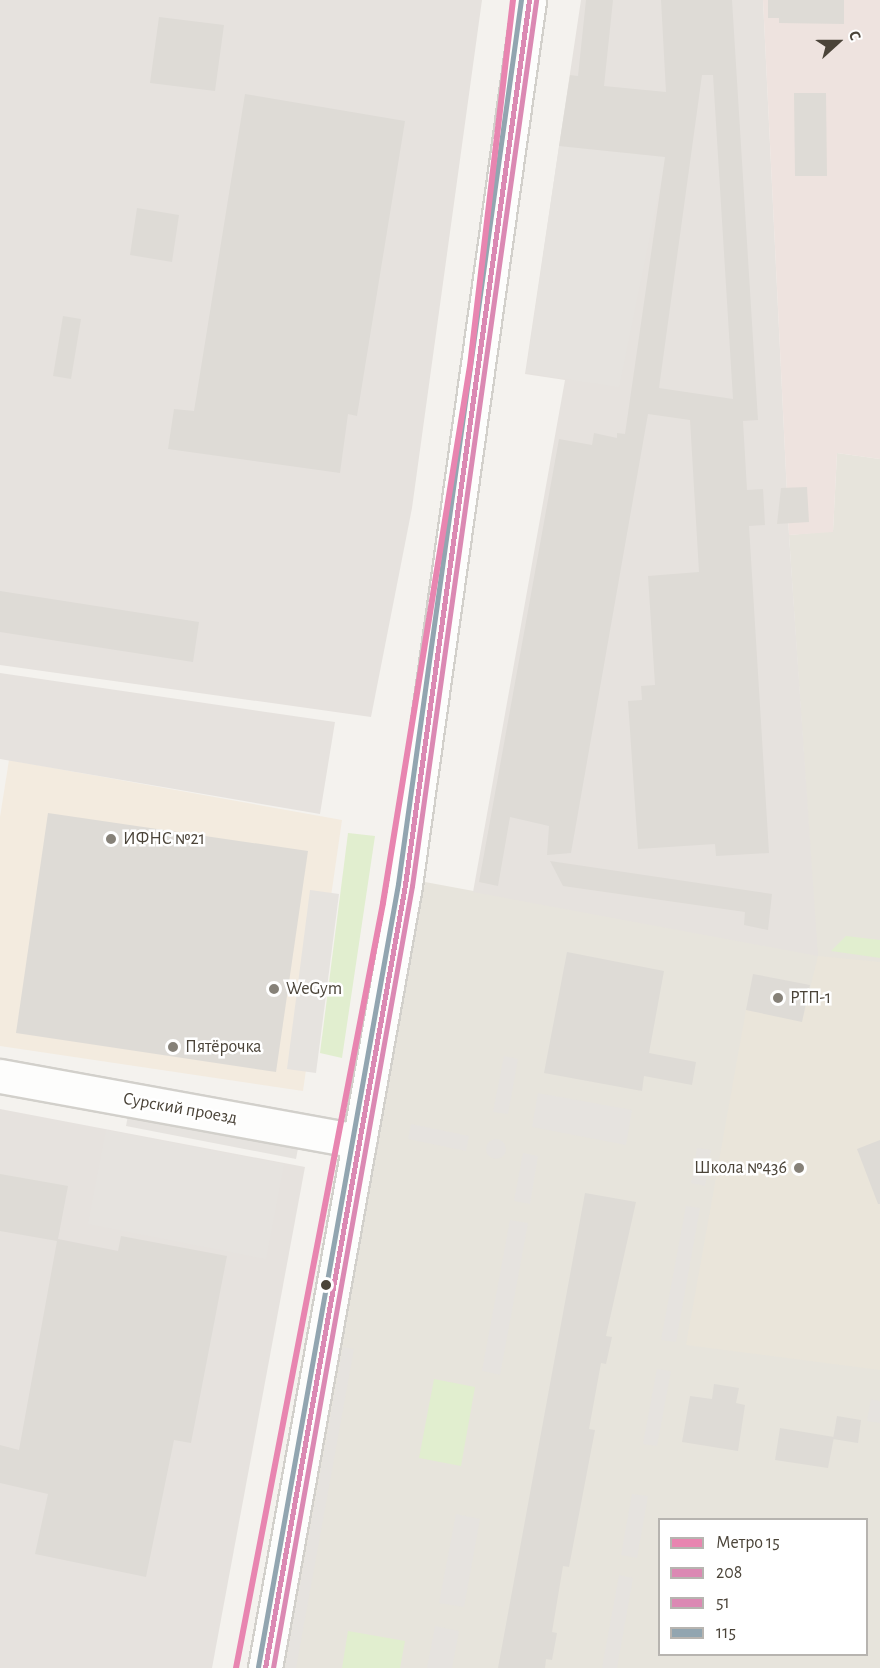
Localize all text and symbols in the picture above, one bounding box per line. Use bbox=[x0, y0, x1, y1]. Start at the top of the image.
north arrow bbox=[808, 12, 868, 72]
text: С bbox=[846, 29, 864, 43]
place label: ИФНС №21 bbox=[123, 828, 205, 850]
marker: ИФНС №21 bbox=[104, 832, 118, 846]
place label: WeGym bbox=[286, 978, 342, 1000]
marker: WeGym bbox=[267, 982, 281, 996]
place label: РТП-1 bbox=[790, 987, 831, 1009]
marker: РТП-1 bbox=[771, 991, 785, 1005]
place label: Пятёрочка bbox=[185, 1036, 262, 1058]
marker: Пятёрочка bbox=[166, 1040, 180, 1054]
street label: Сурский проезд bbox=[121, 1088, 239, 1130]
place label: Школа №436 bbox=[694, 1157, 787, 1179]
marker: Школа №436 bbox=[792, 1161, 806, 1175]
unlabelled marker bbox=[320, 1279, 332, 1291]
legend bbox=[658, 1518, 868, 1656]
text: Метро 15 bbox=[716, 1534, 780, 1552]
text: 208 bbox=[716, 1564, 742, 1582]
text: 51 bbox=[716, 1594, 730, 1612]
text: 115 bbox=[716, 1624, 736, 1642]

